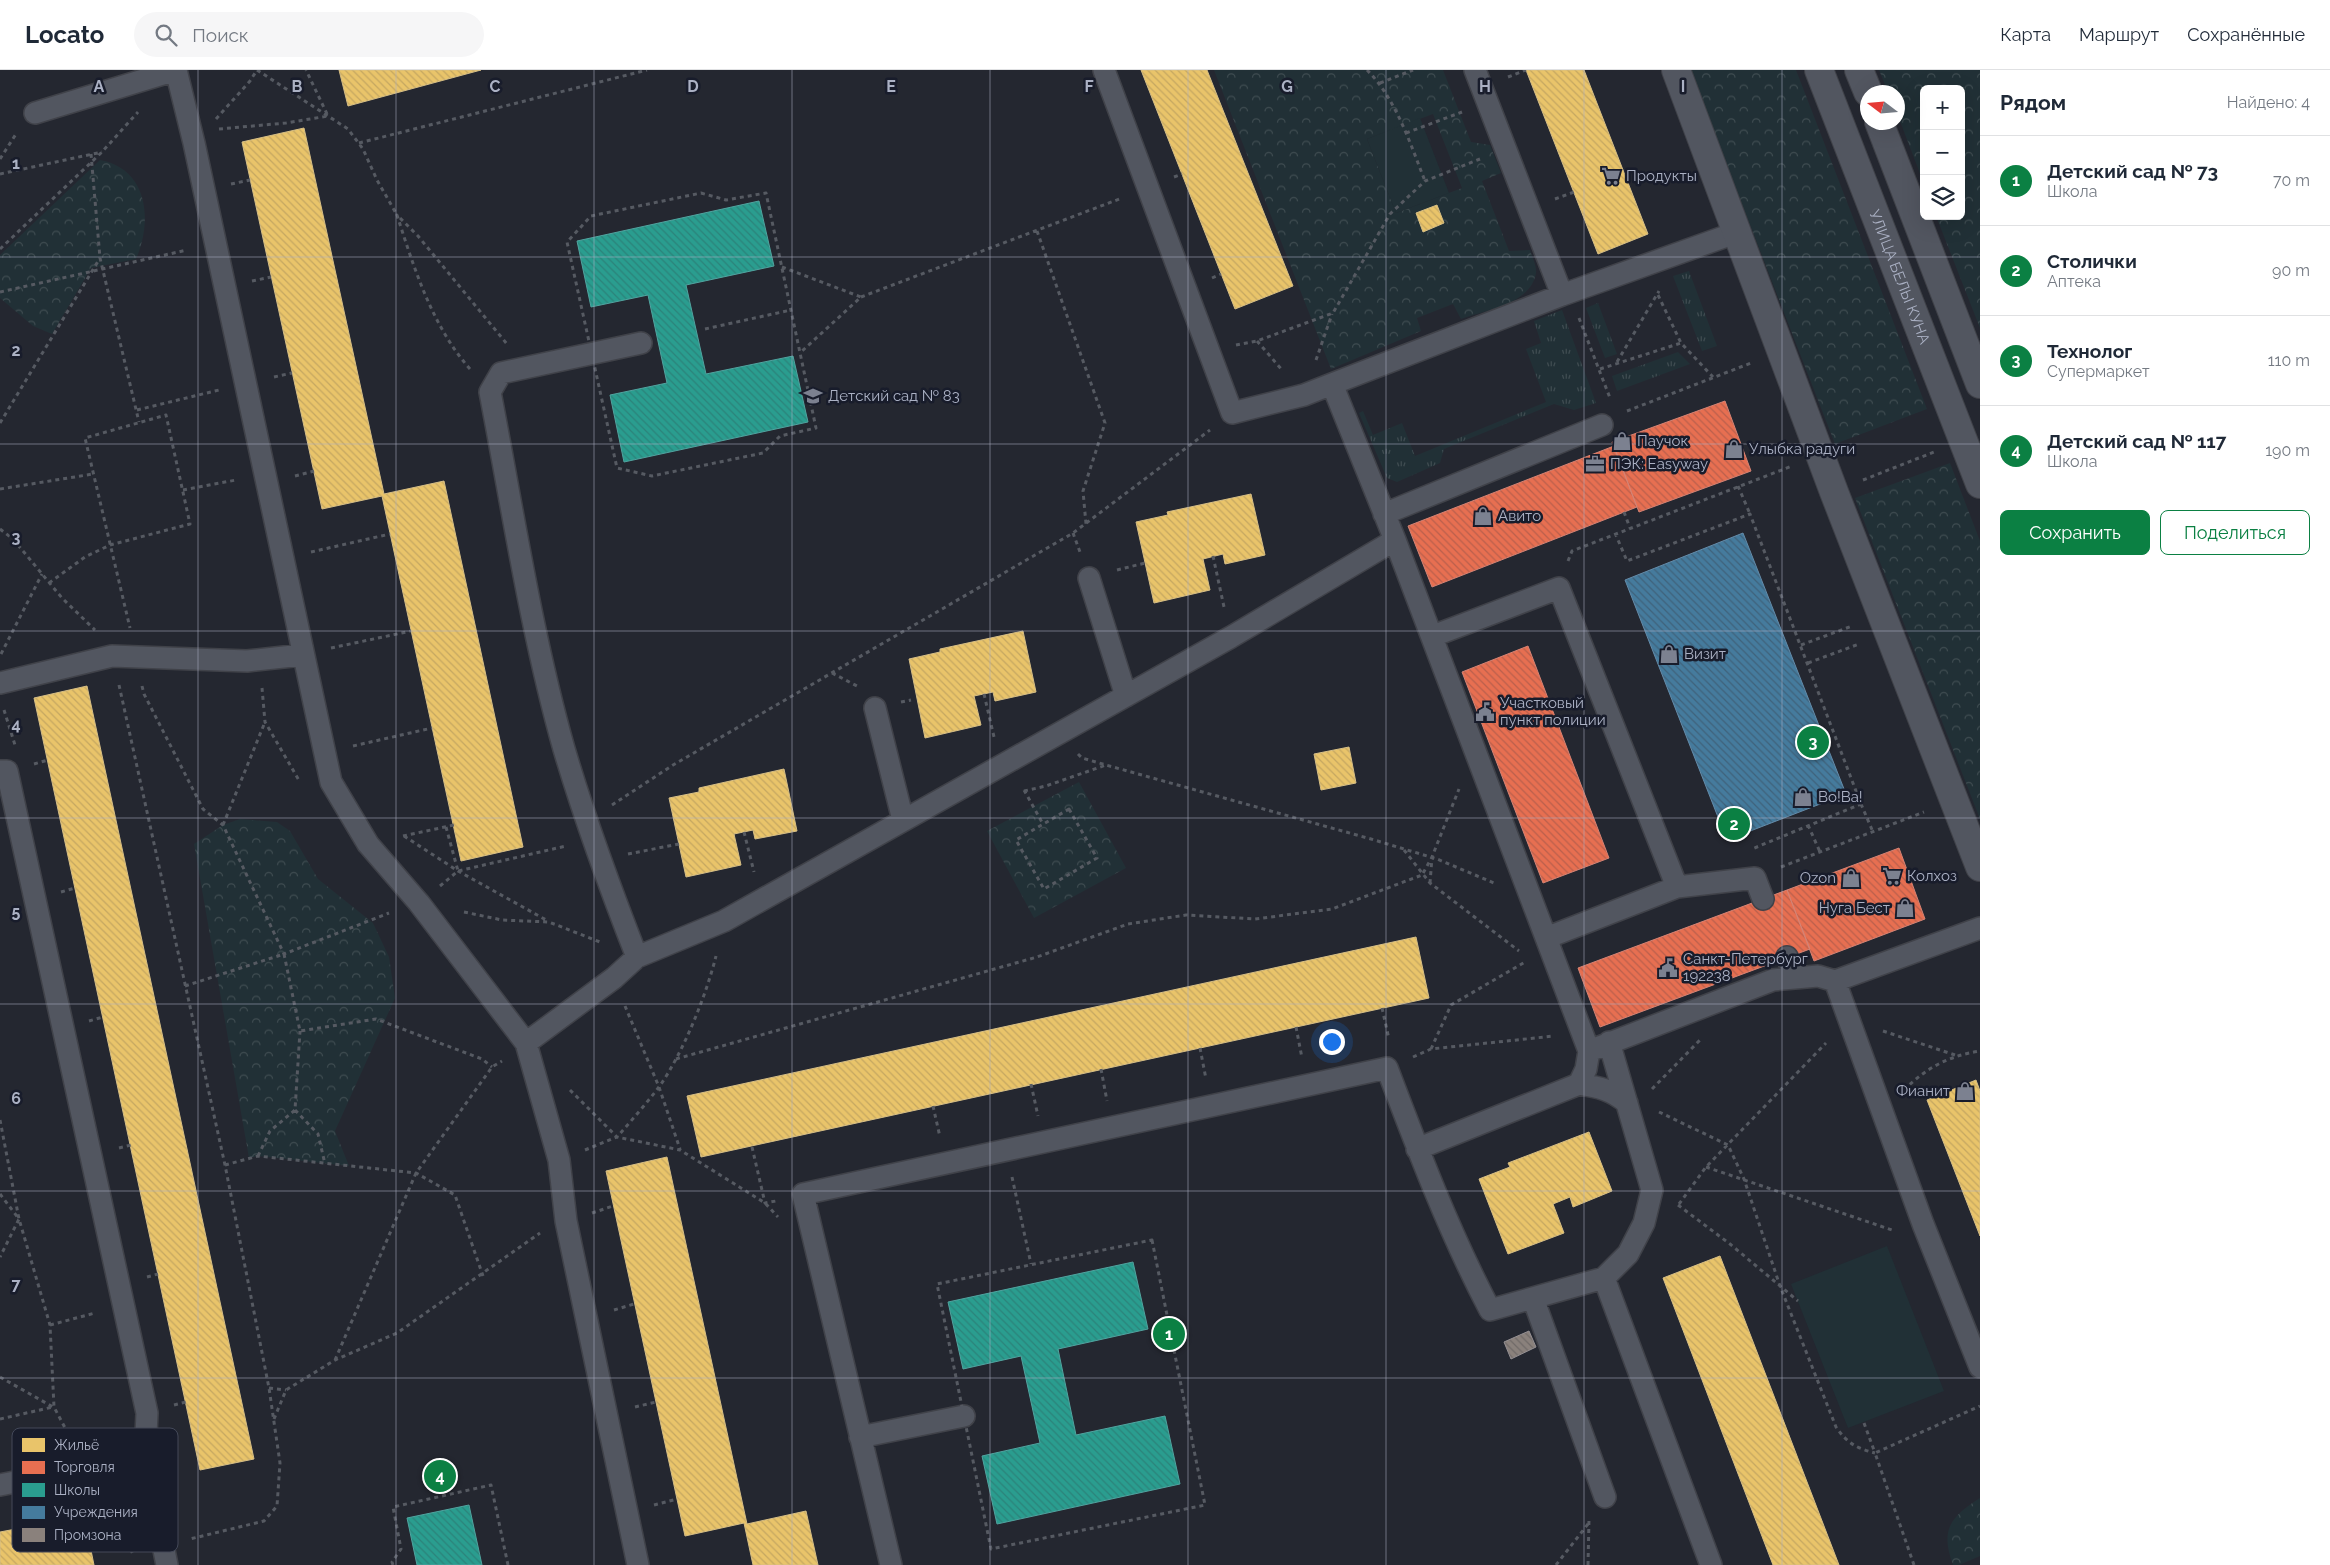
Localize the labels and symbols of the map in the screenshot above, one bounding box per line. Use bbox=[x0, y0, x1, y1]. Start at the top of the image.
text: A bbox=[94, 77, 105, 96]
text: B bbox=[292, 77, 303, 96]
text: C bbox=[490, 77, 501, 96]
text: D bbox=[687, 77, 699, 96]
text: E bbox=[886, 77, 896, 96]
text: F bbox=[1084, 77, 1094, 96]
text: G bbox=[1281, 77, 1293, 96]
text: H bbox=[1479, 77, 1491, 96]
text: I bbox=[1681, 77, 1685, 96]
north arrow bbox=[1860, 85, 1905, 130]
text: 1 bbox=[12, 154, 20, 173]
supermarket icon: Продукты bbox=[1600, 165, 1622, 187]
place label: Продукты bbox=[1626, 167, 1697, 185]
street label: УЛИЦА БЕЛЫ КУНА bbox=[1865, 207, 1934, 347]
text: 2 bbox=[11, 341, 21, 360]
school or university icon: Детский сад № 83 bbox=[802, 385, 824, 407]
place label: Детский сад № 83 bbox=[828, 387, 960, 405]
shop icon: Паучок bbox=[1611, 430, 1633, 452]
place label: Паучок bbox=[1637, 432, 1688, 450]
shop icon: Улыбка радуги bbox=[1723, 438, 1745, 460]
place label: Улыбка радуги bbox=[1749, 440, 1855, 458]
office icon: ПЭК: Easyway bbox=[1584, 453, 1606, 475]
place label: ПЭК: Easyway bbox=[1610, 455, 1708, 473]
shop icon: Авито bbox=[1472, 505, 1494, 527]
place label: Авито bbox=[1498, 507, 1541, 525]
text: 3 bbox=[12, 528, 21, 547]
shop icon: Визит bbox=[1658, 643, 1680, 665]
place label: Визит bbox=[1684, 645, 1726, 663]
place label: Участковый пункт полиции bbox=[1500, 694, 1606, 729]
public building icon: Участковый пункт полиции bbox=[1474, 701, 1496, 723]
text: 4 bbox=[11, 715, 21, 734]
pin: 3 bbox=[1797, 723, 1829, 761]
shop icon: Во!Ва! bbox=[1792, 786, 1814, 808]
place label: Во!Ва! bbox=[1818, 788, 1863, 806]
pin: 2 bbox=[1718, 805, 1750, 843]
supermarket icon: Колхоз bbox=[1881, 865, 1903, 887]
shop icon: Ozon bbox=[1840, 867, 1862, 889]
place label: Колхоз bbox=[1907, 867, 1957, 885]
place label: Ozon bbox=[1800, 869, 1836, 887]
shop icon: Нуга Бест bbox=[1894, 897, 1916, 919]
place label: Нуга Бест bbox=[1819, 899, 1890, 917]
text: 5 bbox=[12, 902, 21, 921]
place label: Санкт-Петербург 192238 bbox=[1683, 950, 1808, 985]
public building icon: Санкт-Петербург 192238 bbox=[1657, 957, 1679, 979]
your location bbox=[1319, 1029, 1345, 1055]
shop icon: Фианит bbox=[1954, 1080, 1976, 1102]
place label: Фианит bbox=[1896, 1082, 1950, 1100]
text: 6 bbox=[11, 1089, 21, 1108]
text: 7 bbox=[12, 1275, 21, 1294]
pin: 1 bbox=[1153, 1315, 1185, 1353]
legend bbox=[12, 1428, 178, 1552]
text: Жильё bbox=[54, 1437, 99, 1453]
pin: 4 bbox=[424, 1457, 456, 1495]
text: Торговля bbox=[54, 1459, 115, 1475]
text: Школы bbox=[54, 1482, 100, 1498]
text: Учреждения bbox=[54, 1504, 138, 1520]
text: Промзона bbox=[54, 1527, 121, 1543]

